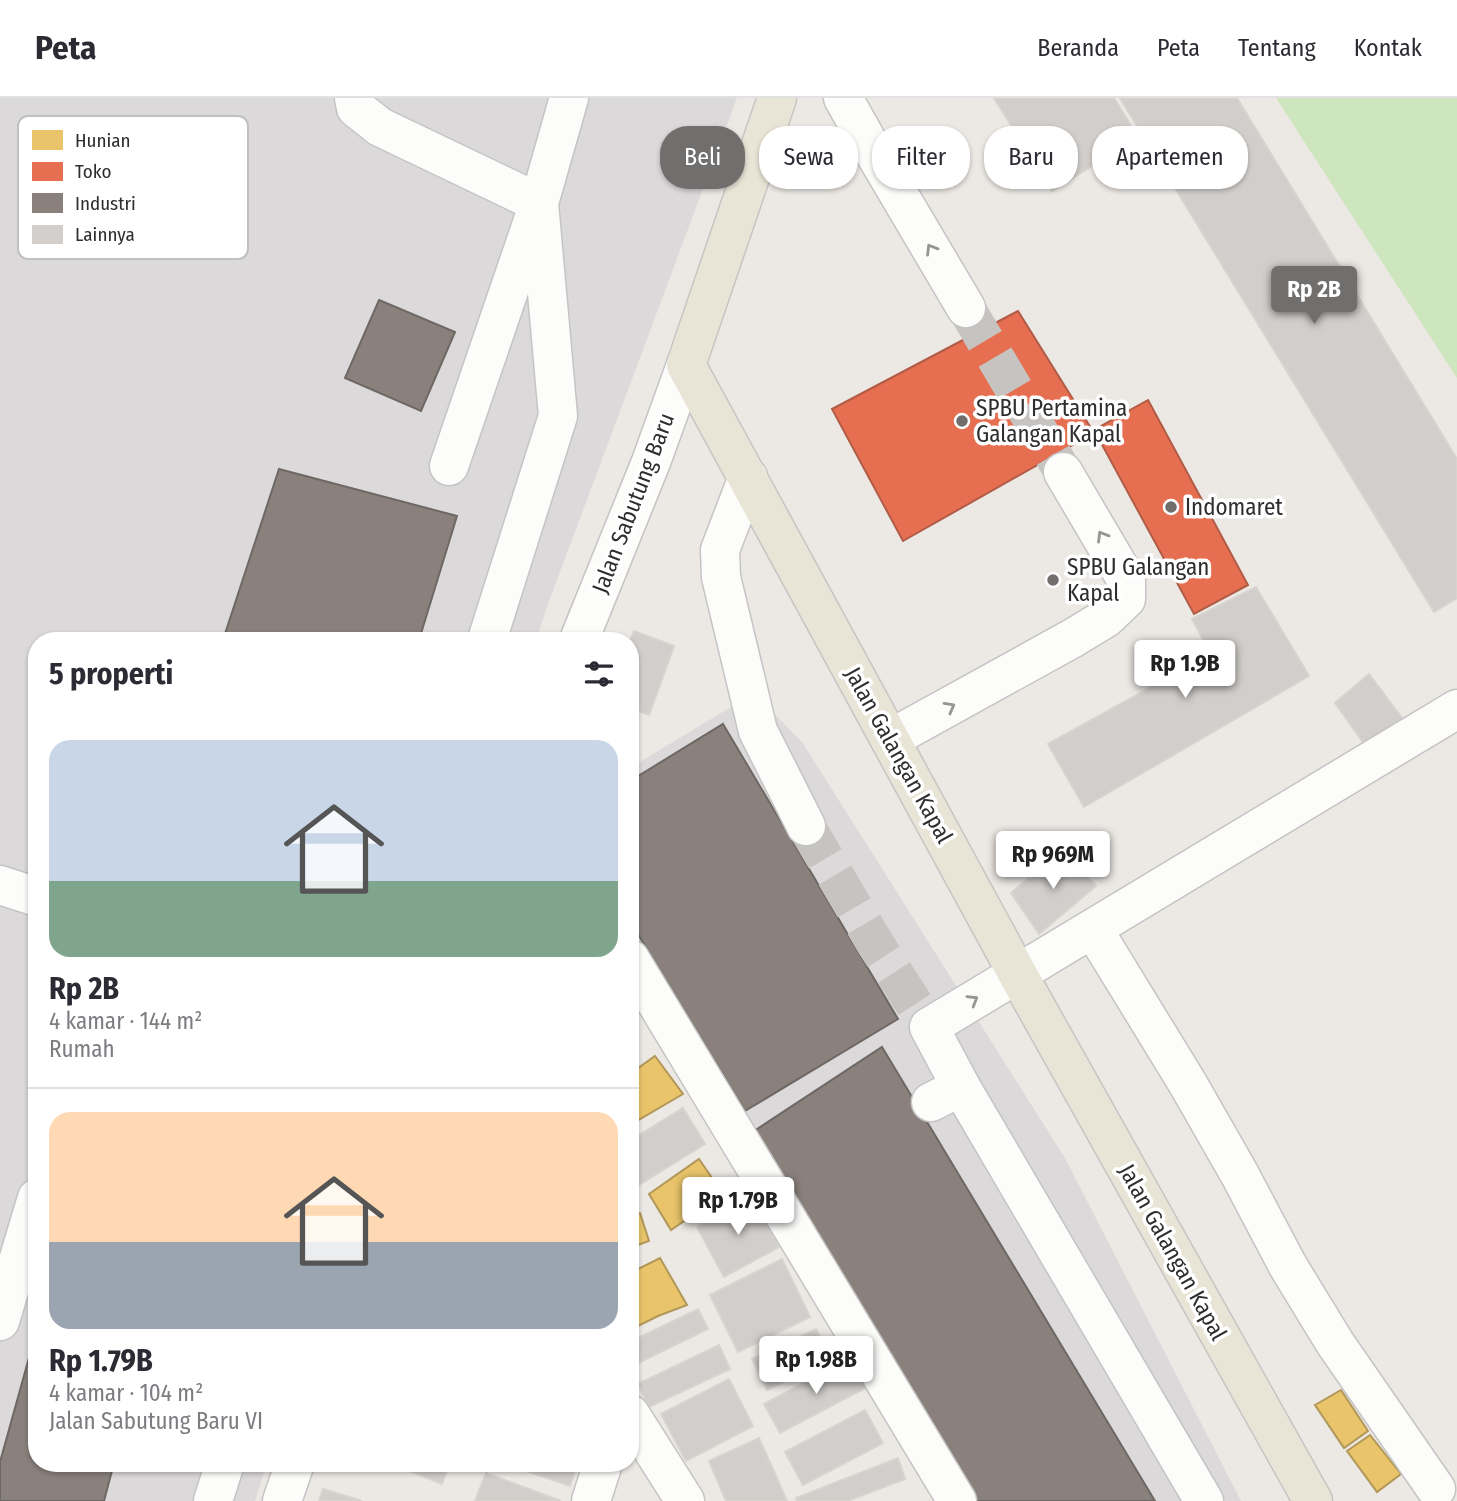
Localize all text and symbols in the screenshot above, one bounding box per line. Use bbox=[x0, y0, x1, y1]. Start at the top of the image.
text: Peta bbox=[35, 28, 96, 68]
text: Beranda bbox=[1037, 34, 1119, 62]
text: Peta bbox=[1157, 34, 1200, 62]
text: Tentang bbox=[1238, 34, 1316, 62]
text: Kontak bbox=[1354, 34, 1422, 62]
legend bbox=[18, 116, 248, 259]
chip: Beli bbox=[660, 126, 745, 189]
chip: Sewa bbox=[759, 126, 858, 189]
chip: Filter bbox=[872, 126, 970, 189]
chip: Baru bbox=[984, 126, 1078, 189]
chip: Apartemen bbox=[1092, 126, 1248, 189]
text: Hunian bbox=[75, 129, 131, 152]
text: Toko bbox=[75, 160, 111, 183]
text: Industri bbox=[75, 192, 136, 215]
text: Lainnya bbox=[75, 223, 135, 246]
one-way arrow bbox=[927, 244, 940, 257]
pin: Rp 2B bbox=[1265, 266, 1363, 326]
text: Rp 2B bbox=[1287, 275, 1341, 303]
place label: SPBU Pertamina Galangan Kapal bbox=[976, 394, 1127, 448]
street label: Jalan Sabutung Baru bbox=[586, 409, 680, 597]
marker: SPBU Pertamina Galangan Kapal bbox=[954, 413, 970, 429]
place label: Indomaret bbox=[1185, 493, 1283, 521]
marker: Indomaret bbox=[1163, 499, 1179, 515]
one-way arrow bbox=[1097, 530, 1110, 543]
place label: SPBU Galangan Kapal bbox=[1067, 553, 1209, 607]
marker: SPBU Galangan Kapal bbox=[1045, 572, 1061, 588]
pin: Rp 1.9B bbox=[1120, 640, 1250, 700]
text: Rp 1.9B bbox=[1150, 649, 1220, 677]
icon: filters bbox=[580, 655, 618, 693]
text: 5 properti bbox=[49, 656, 173, 692]
street label: Jalan Galangan Kapal bbox=[839, 662, 959, 848]
one-way arrow bbox=[943, 701, 955, 715]
icon: home bbox=[271, 786, 397, 912]
pin: Rp 969M bbox=[988, 832, 1118, 891]
text: Rp 969M bbox=[1012, 840, 1094, 868]
text: Rp 2B bbox=[49, 971, 119, 1007]
one-way arrow bbox=[966, 996, 979, 1009]
text: 4 kamar · 144 m² bbox=[49, 1007, 202, 1035]
text: Rumah bbox=[49, 1035, 115, 1063]
icon: home bbox=[271, 1158, 397, 1284]
street label: Jalan Galangan Kapal bbox=[1113, 1159, 1233, 1345]
pin: Rp 1.79B bbox=[666, 1178, 810, 1237]
text: Rp 1.79B bbox=[698, 1186, 778, 1214]
pin: Rp 1.98B bbox=[744, 1336, 888, 1396]
text: Rp 1.79B bbox=[49, 1343, 153, 1379]
text: Rp 1.98B bbox=[775, 1345, 857, 1373]
text: 4 kamar · 104 m² bbox=[49, 1379, 203, 1407]
text: Jalan Sabutung Baru VI bbox=[49, 1407, 263, 1435]

